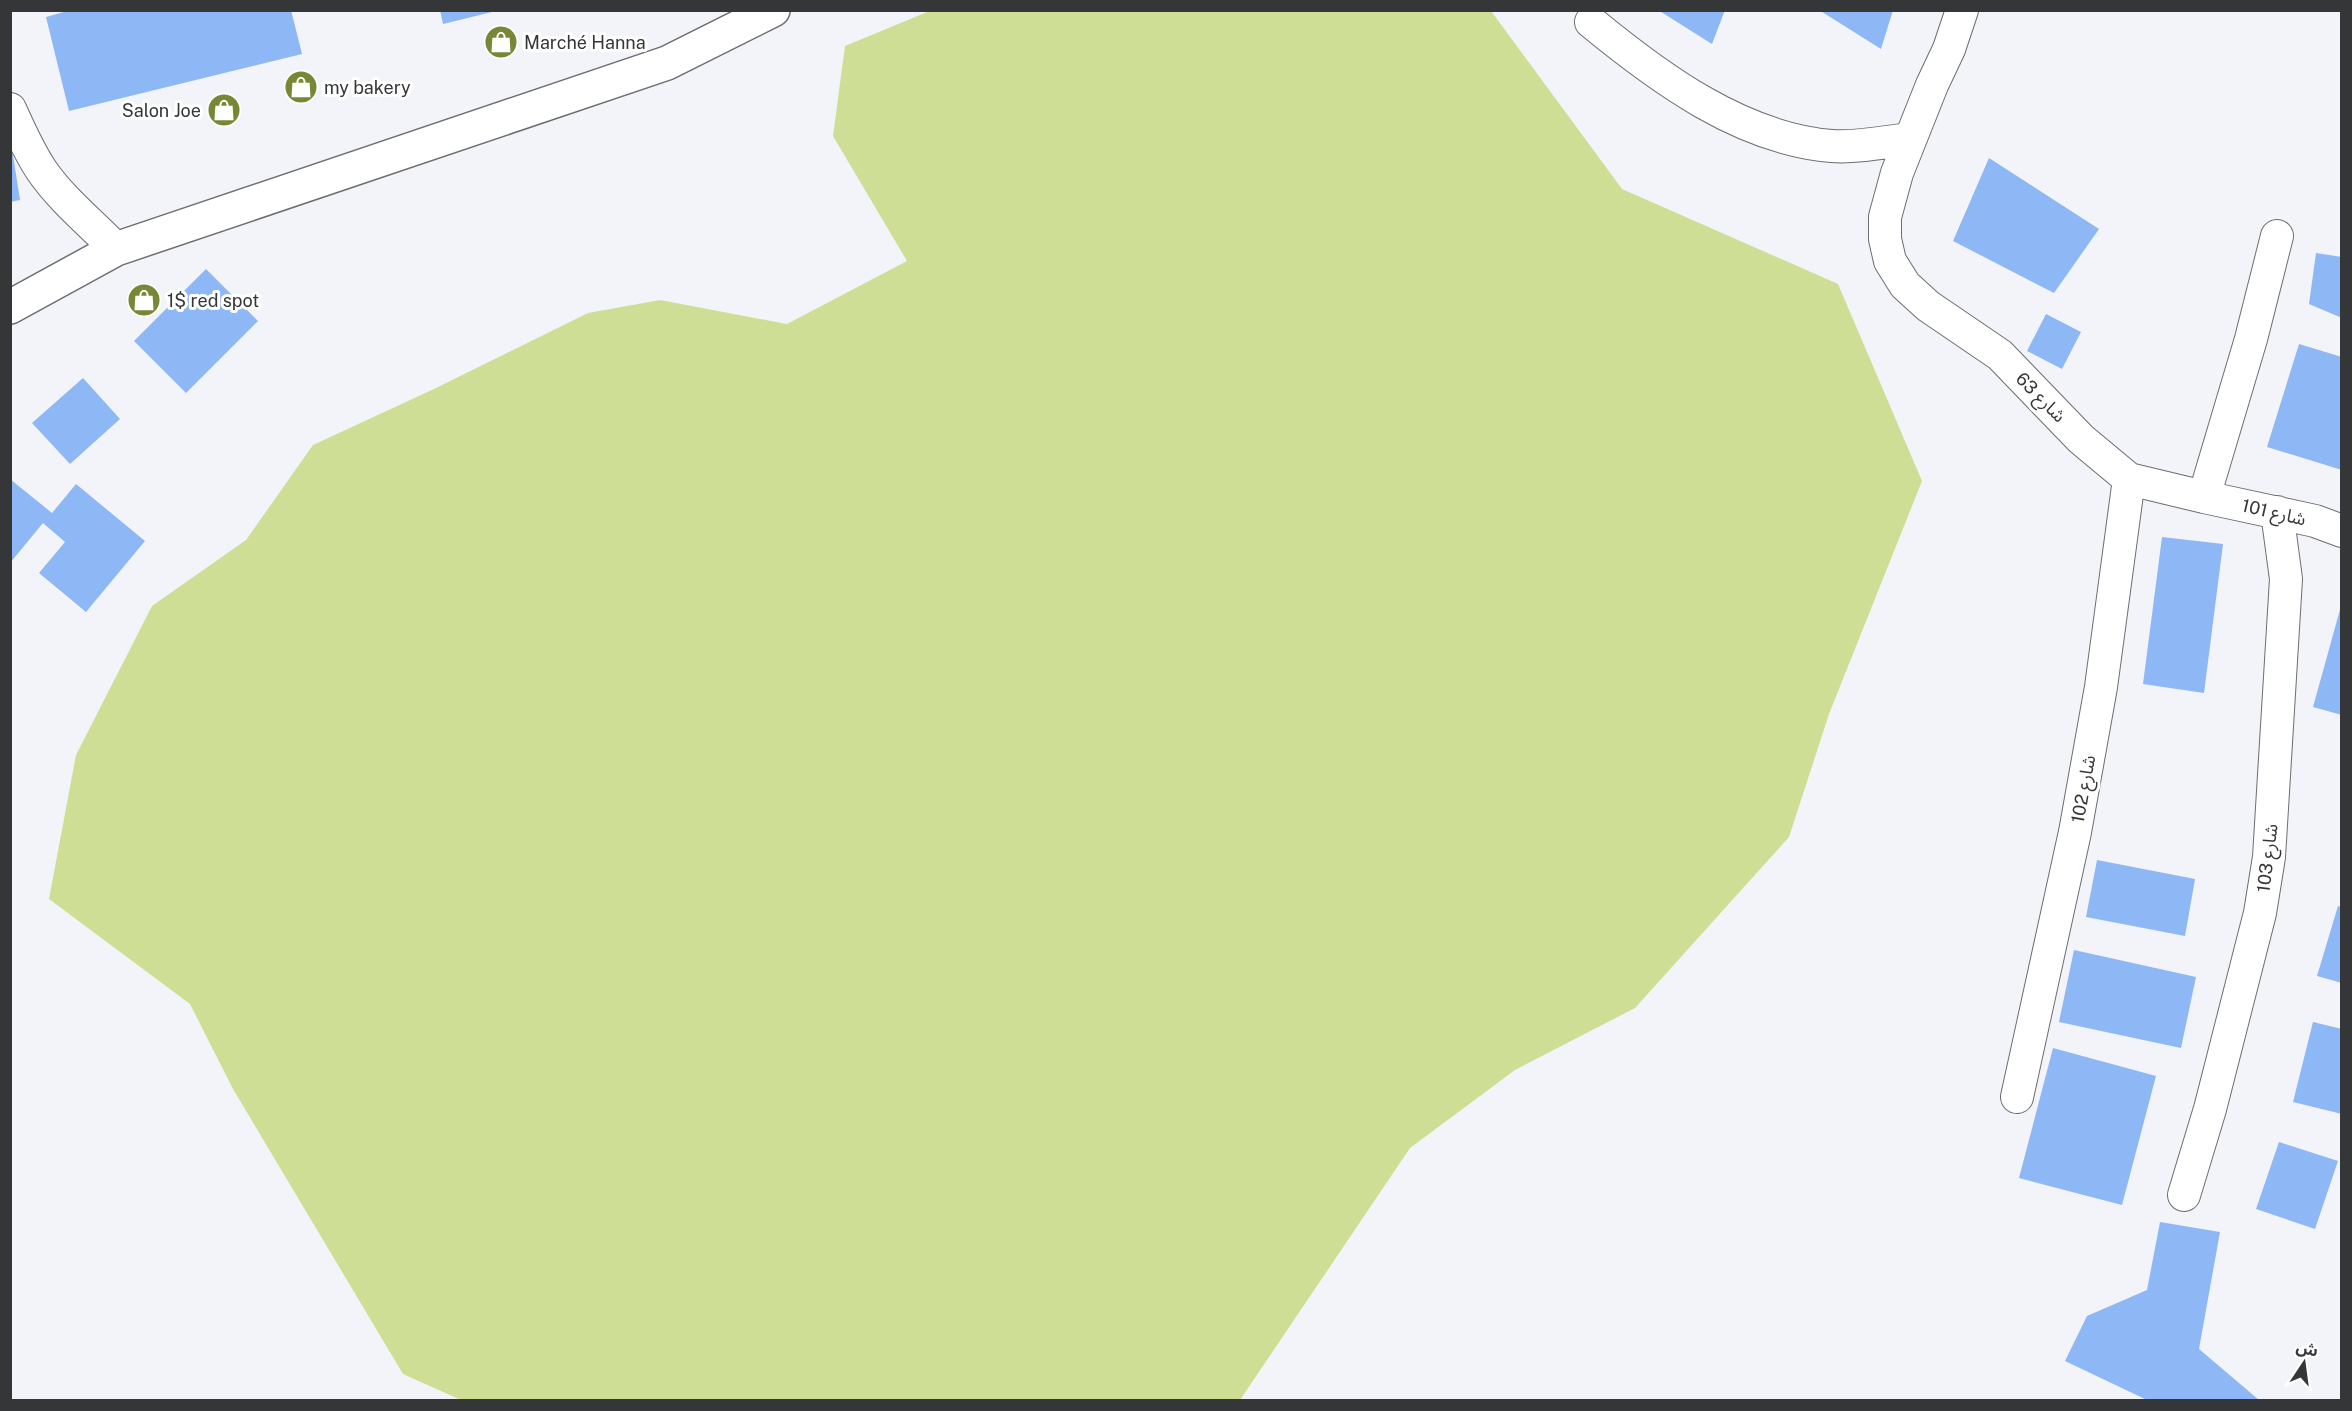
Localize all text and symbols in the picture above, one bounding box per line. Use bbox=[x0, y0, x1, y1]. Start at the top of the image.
shop icon: Marché Hanna bbox=[483, 24, 519, 60]
place label: Marché Hanna bbox=[524, 32, 646, 53]
shop icon: my bakery bbox=[283, 69, 319, 105]
place label: my bakery bbox=[324, 77, 411, 98]
shop icon: Salon Joe bbox=[206, 92, 242, 128]
place label: Salon Joe bbox=[122, 100, 201, 121]
shop icon: 1$ red spot bbox=[126, 282, 162, 318]
place label: 1$ red spot bbox=[167, 290, 259, 311]
street label: شارع 63 bbox=[2009, 368, 2070, 429]
street label: شارع 101 bbox=[2239, 494, 2308, 533]
street label: شارع 102 bbox=[2067, 753, 2103, 825]
street label: شارع 103 bbox=[2252, 822, 2286, 894]
north arrow bbox=[2274, 1333, 2334, 1393]
text: ش bbox=[2294, 1337, 2320, 1361]

